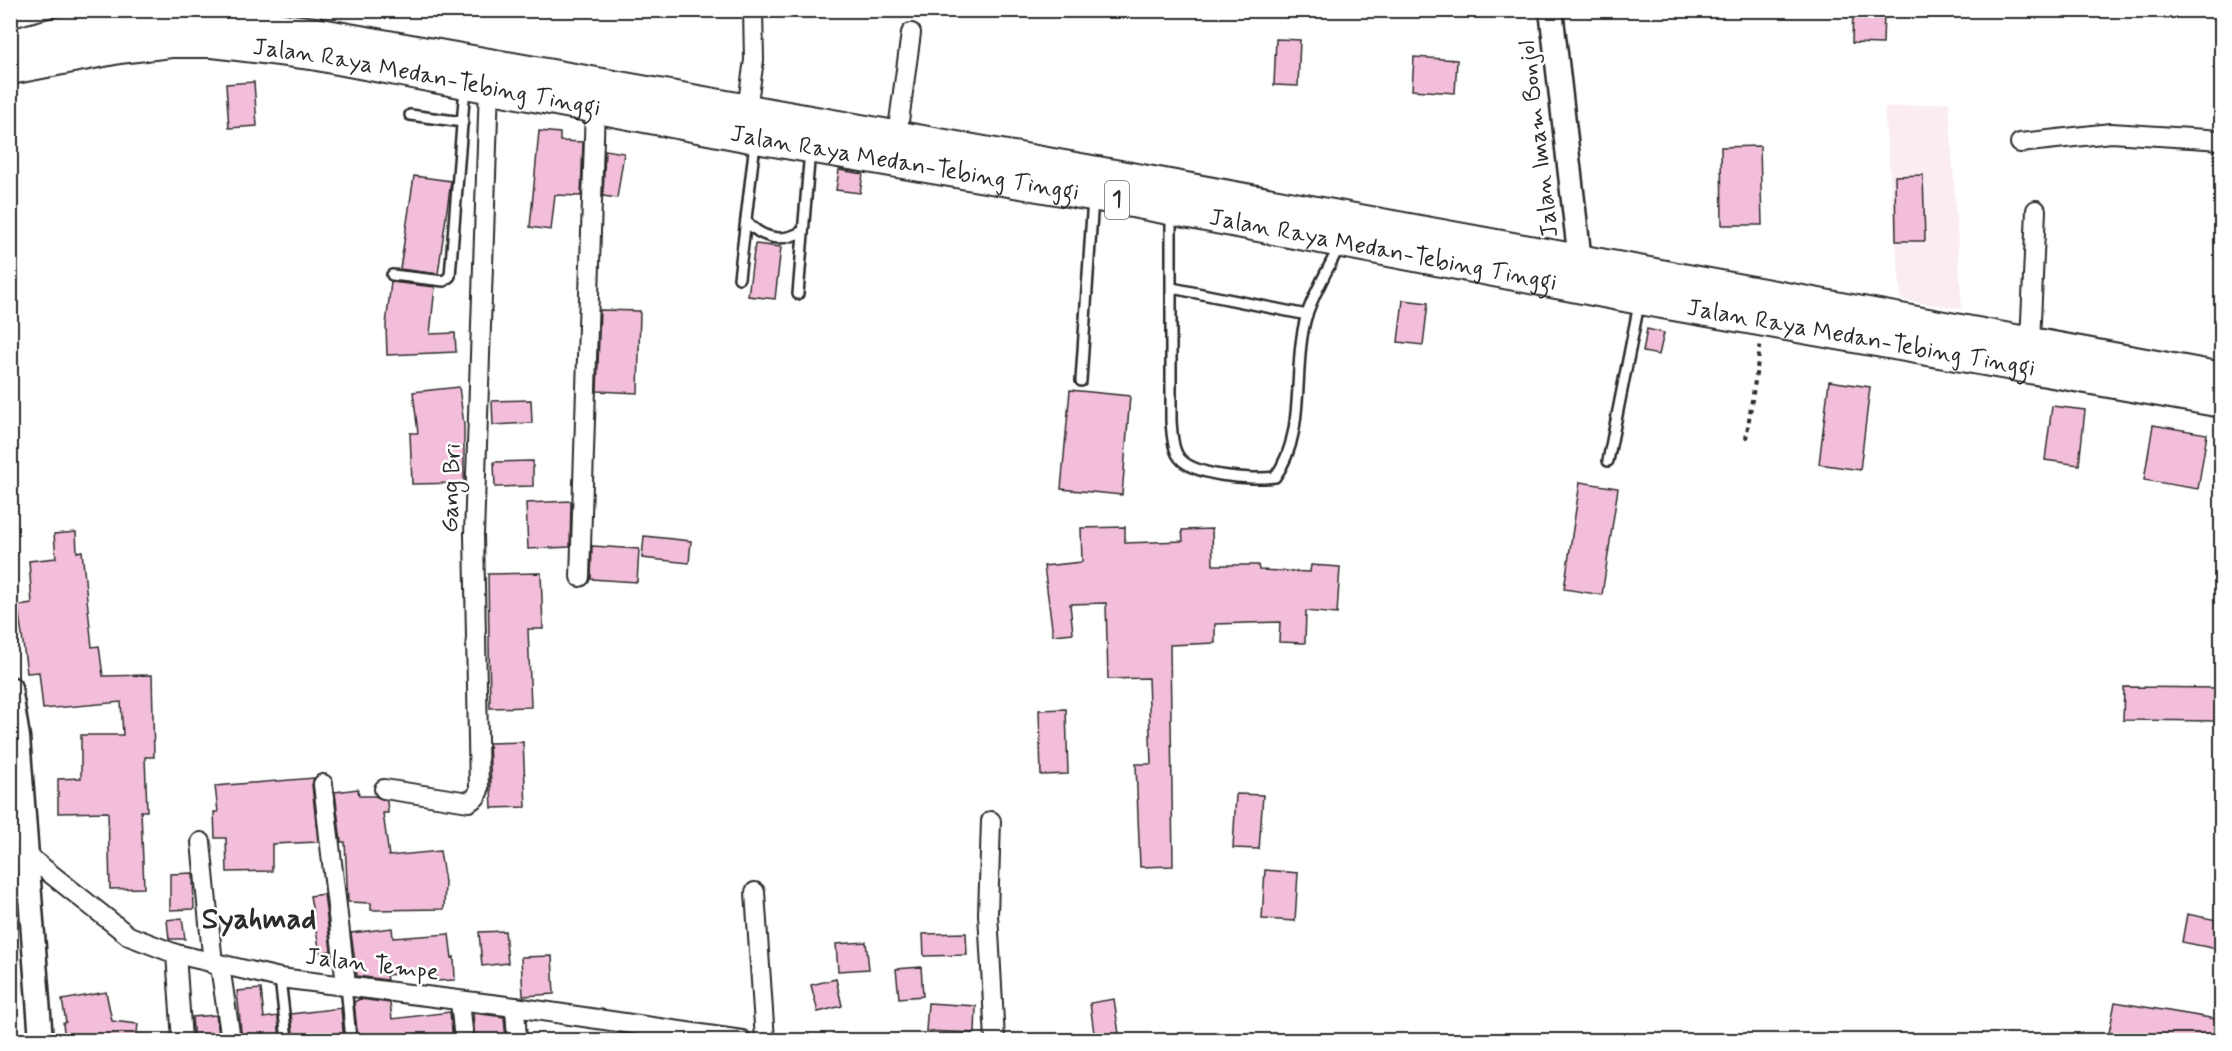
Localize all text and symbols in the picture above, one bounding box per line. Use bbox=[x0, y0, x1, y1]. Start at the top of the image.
street label: Jalan Raya Medan-Tebing Tinggi bbox=[251, 31, 603, 126]
street label: Jalan Imam Bonjol bbox=[1512, 39, 1566, 239]
street label: Jalan Raya Medan-Tebing Tinggi bbox=[728, 118, 1082, 210]
road number: 1 bbox=[1105, 181, 1129, 219]
street label: Jalan Raya Medan-Tebing Tinggi bbox=[1207, 202, 1559, 300]
street label: Jalan Raya Medan-Tebing Tinggi bbox=[1684, 292, 2038, 386]
street label: Gang Bri bbox=[435, 443, 471, 533]
district label: Syahmad bbox=[202, 900, 316, 939]
street label: Jalan Tempe bbox=[304, 941, 441, 989]

